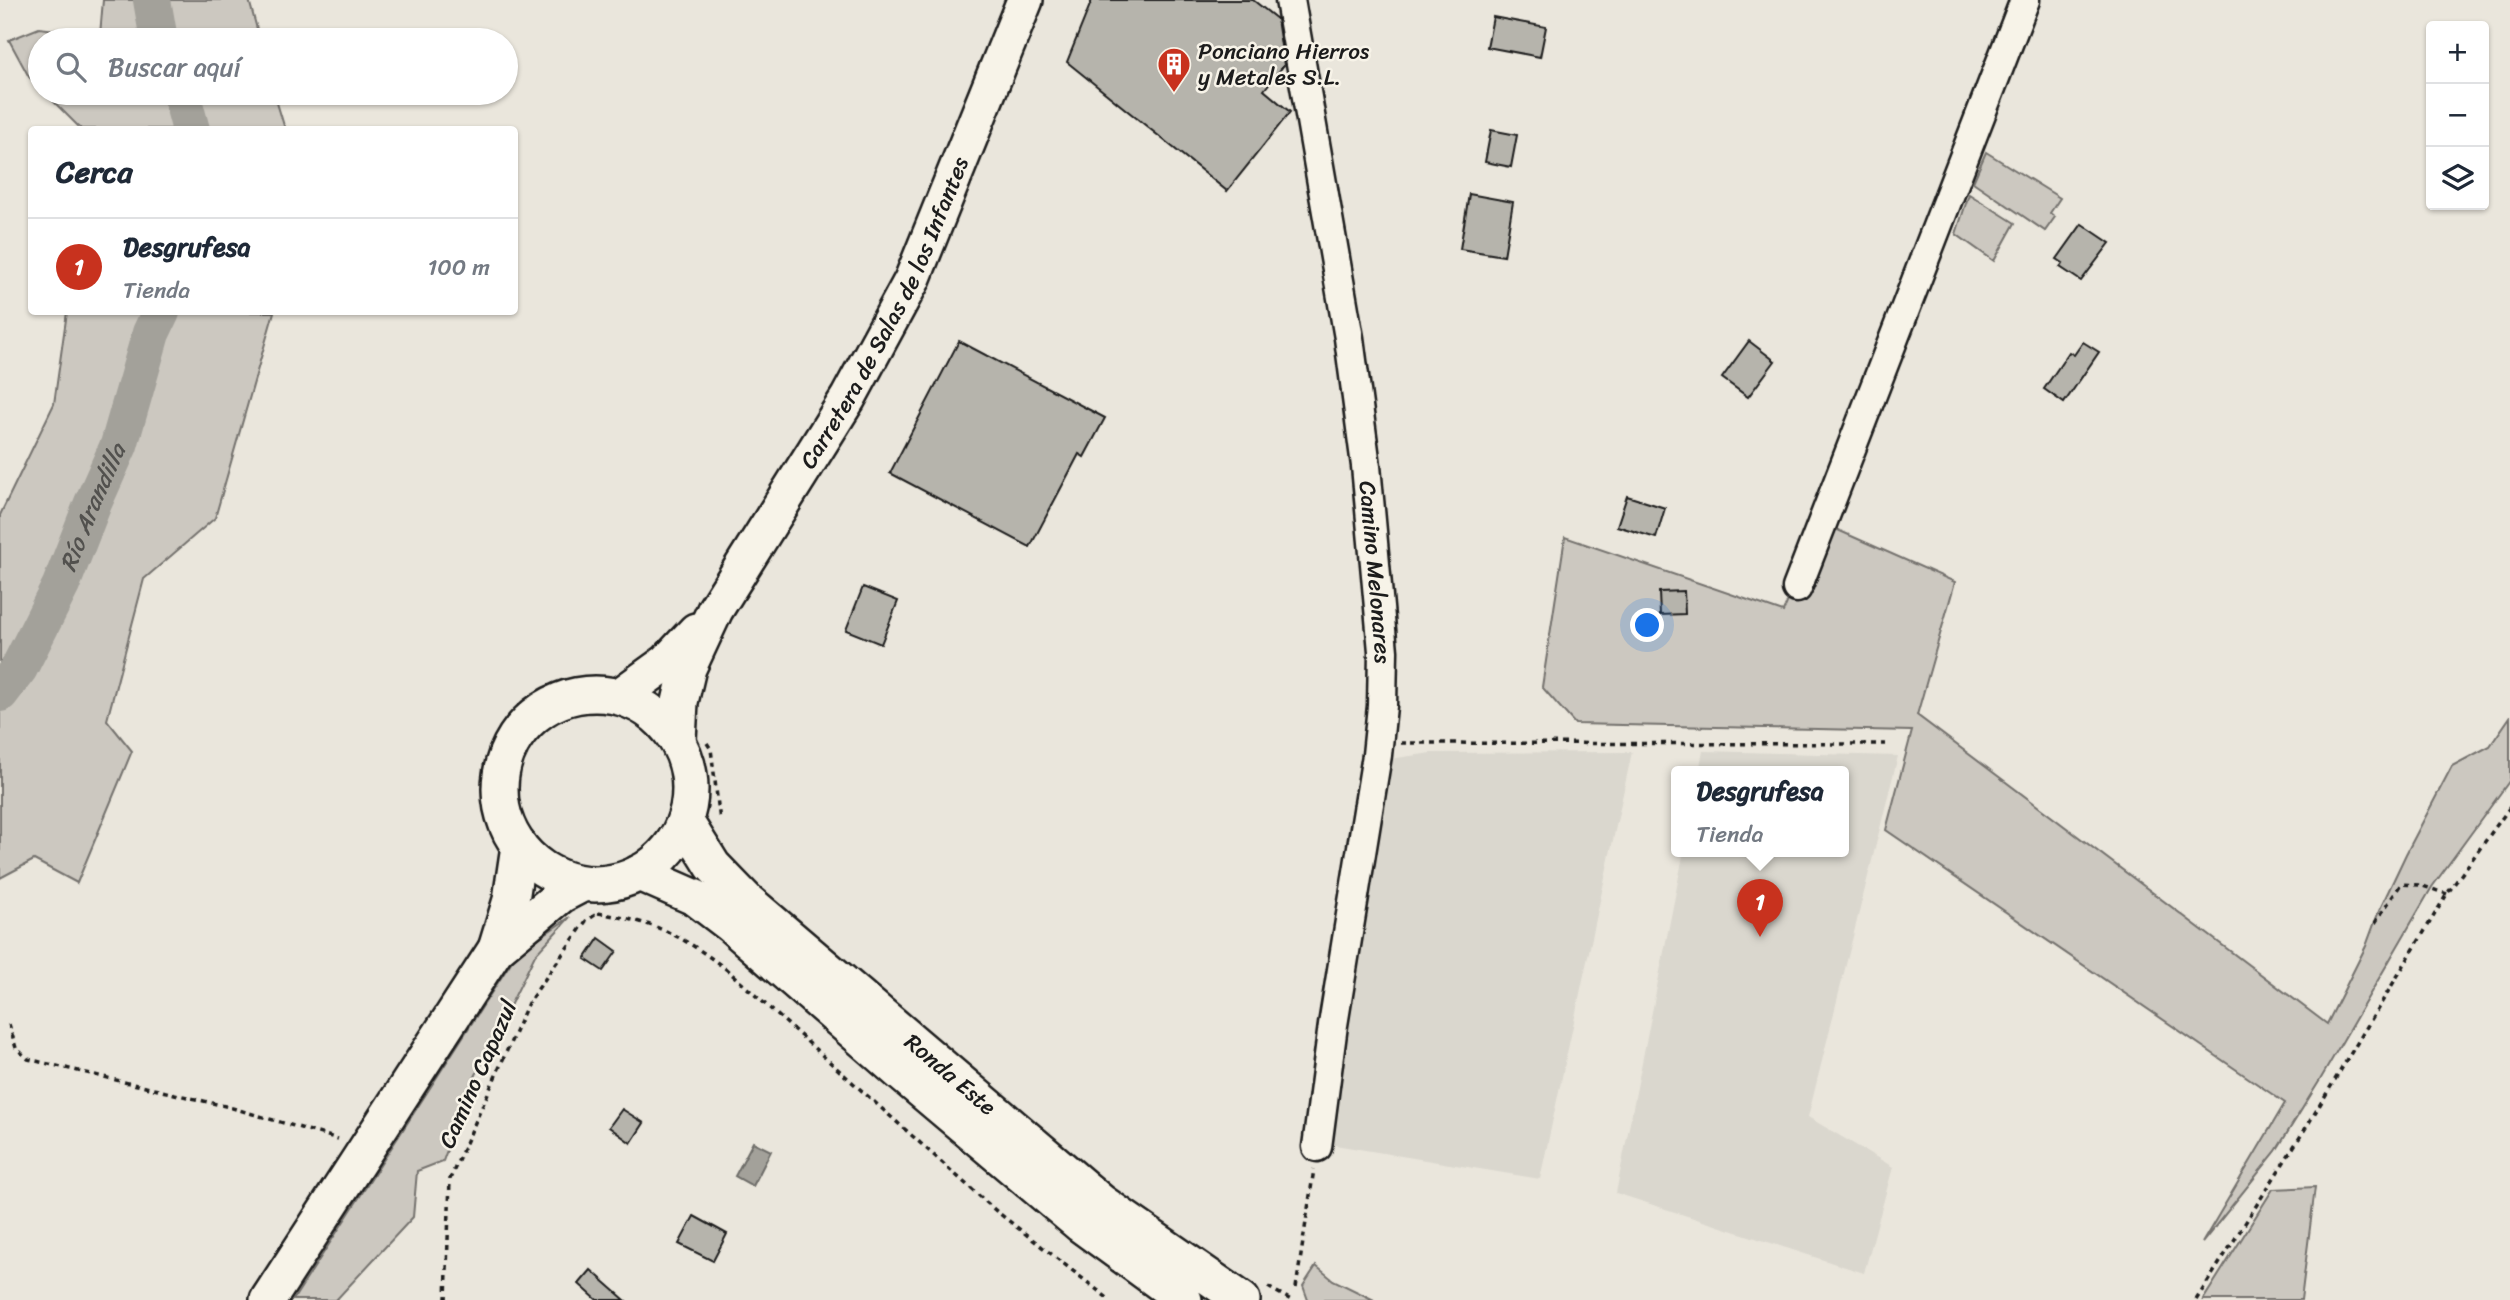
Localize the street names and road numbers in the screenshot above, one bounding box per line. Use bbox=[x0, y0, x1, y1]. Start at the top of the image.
street label: Carretera de Salas de los Infantes bbox=[788, 150, 980, 477]
street label: Camino Melonares bbox=[1347, 479, 1404, 665]
street label: Camino Capazul bbox=[427, 993, 529, 1155]
street label: Ronda Este bbox=[895, 1022, 1006, 1126]

